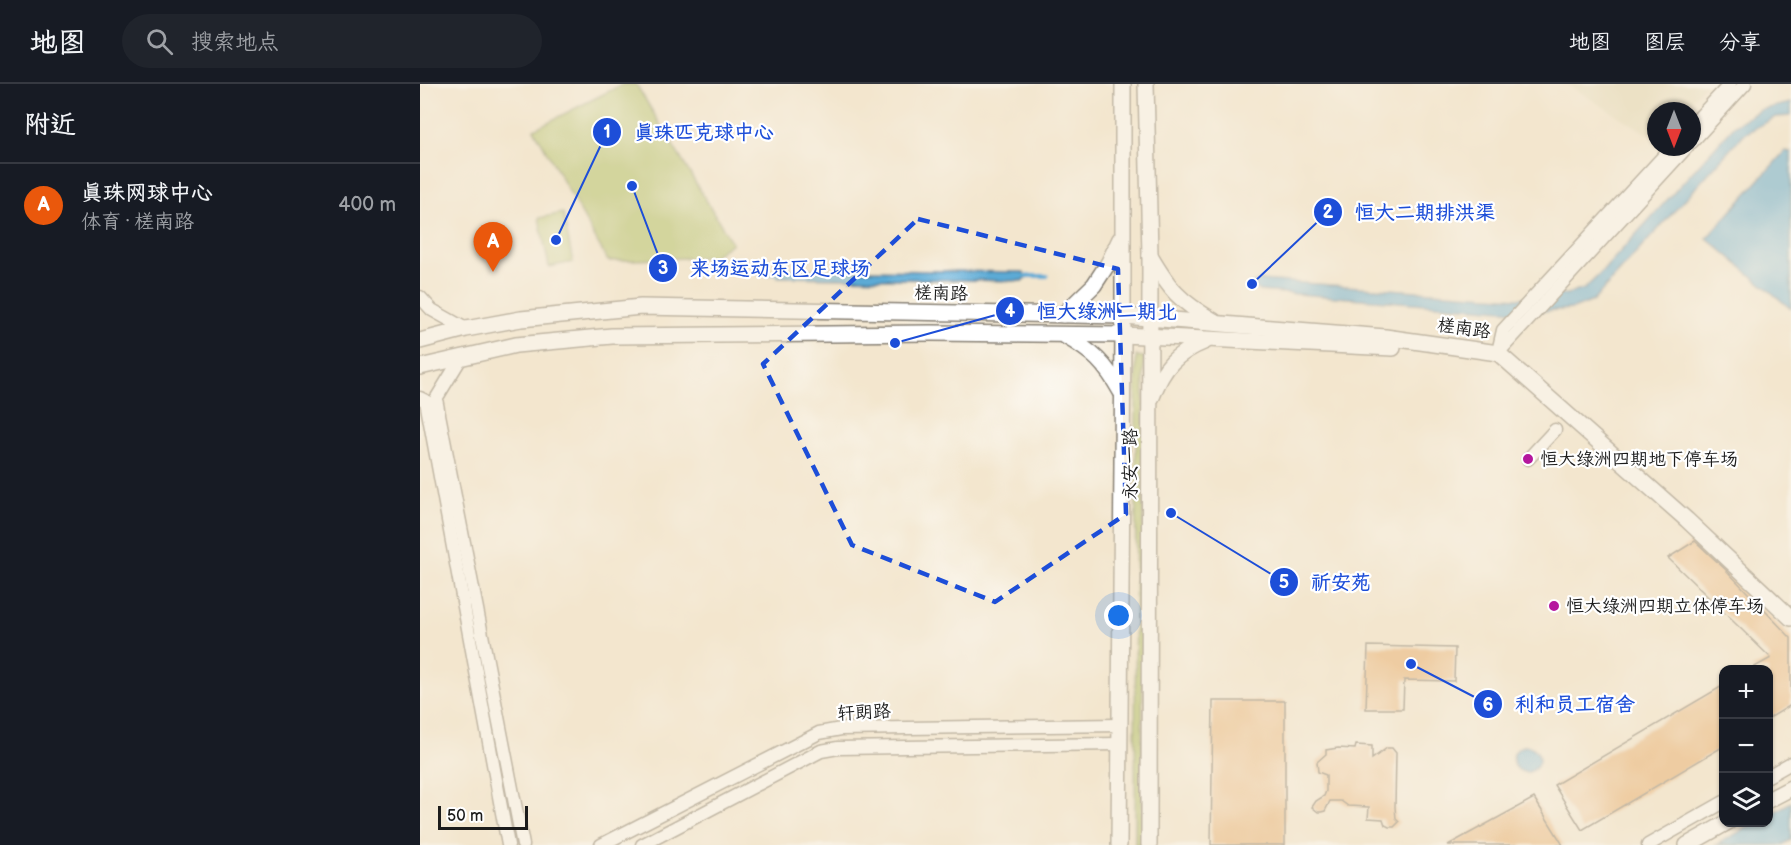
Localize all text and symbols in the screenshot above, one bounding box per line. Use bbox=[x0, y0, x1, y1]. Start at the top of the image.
search box bbox=[122, 14, 542, 68]
icon: search bbox=[143, 25, 176, 58]
text: 地图 bbox=[30, 27, 86, 60]
text: 搜索地点 bbox=[191, 29, 279, 56]
text: 地图 bbox=[1569, 30, 1611, 55]
text: 图层 bbox=[1644, 30, 1686, 55]
text: 分享 bbox=[1719, 30, 1761, 55]
north arrow bbox=[1647, 102, 1701, 156]
text: 附近 bbox=[24, 110, 76, 141]
callout: 真珠匹克球中心 bbox=[592, 113, 786, 151]
text: 真珠匹克球中心 bbox=[634, 121, 774, 145]
text: 1 bbox=[603, 122, 611, 143]
text: 真珠网球中心 bbox=[81, 180, 213, 207]
text: A bbox=[37, 193, 50, 217]
text: 400 m bbox=[338, 193, 396, 217]
callout: 恒大二期排洪渠 bbox=[1313, 193, 1507, 231]
text: 恒大二期排洪渠 bbox=[1355, 201, 1495, 225]
text: 2 bbox=[1323, 202, 1334, 223]
text: 体育 · 槎南路 bbox=[81, 210, 194, 234]
pin: A bbox=[474, 222, 512, 272]
callout: 来场运动东区足球场 bbox=[648, 249, 882, 287]
text: 来场运动东区足球场 bbox=[690, 257, 870, 281]
text: 3 bbox=[658, 258, 668, 279]
street label: 槎南路 bbox=[914, 283, 968, 304]
callout: 恒大绿洲二期北 bbox=[995, 292, 1189, 330]
text: 恒大绿洲二期北 bbox=[1037, 300, 1177, 324]
text: 4 bbox=[1005, 301, 1016, 322]
street label: 槎南路 bbox=[1436, 314, 1492, 343]
street label: 永安一路 bbox=[1120, 428, 1141, 500]
place label: 恒大绿洲四期地下停车场 bbox=[1540, 449, 1738, 470]
marker: 恒大绿洲四期地下停车场 bbox=[1521, 452, 1535, 466]
callout: 祈安苑 bbox=[1269, 563, 1383, 601]
text: 祈安苑 bbox=[1311, 571, 1371, 595]
text: 5 bbox=[1279, 572, 1289, 593]
place label: 恒大绿洲四期立体停车场 bbox=[1566, 596, 1764, 617]
marker: 恒大绿洲四期立体停车场 bbox=[1547, 599, 1561, 613]
your location bbox=[1104, 601, 1133, 630]
map controls bbox=[1719, 665, 1773, 827]
button: + bbox=[1719, 665, 1773, 719]
callout: 利和员工宿舍 bbox=[1473, 685, 1647, 723]
text: 利和员工宿舍 bbox=[1515, 693, 1635, 717]
text: 6 bbox=[1483, 695, 1494, 716]
street label: 轩朗路 bbox=[837, 701, 892, 724]
button: − bbox=[1719, 719, 1773, 773]
button: layers bbox=[1719, 773, 1773, 827]
scale bar bbox=[438, 803, 528, 830]
text: 50 m bbox=[447, 807, 483, 826]

